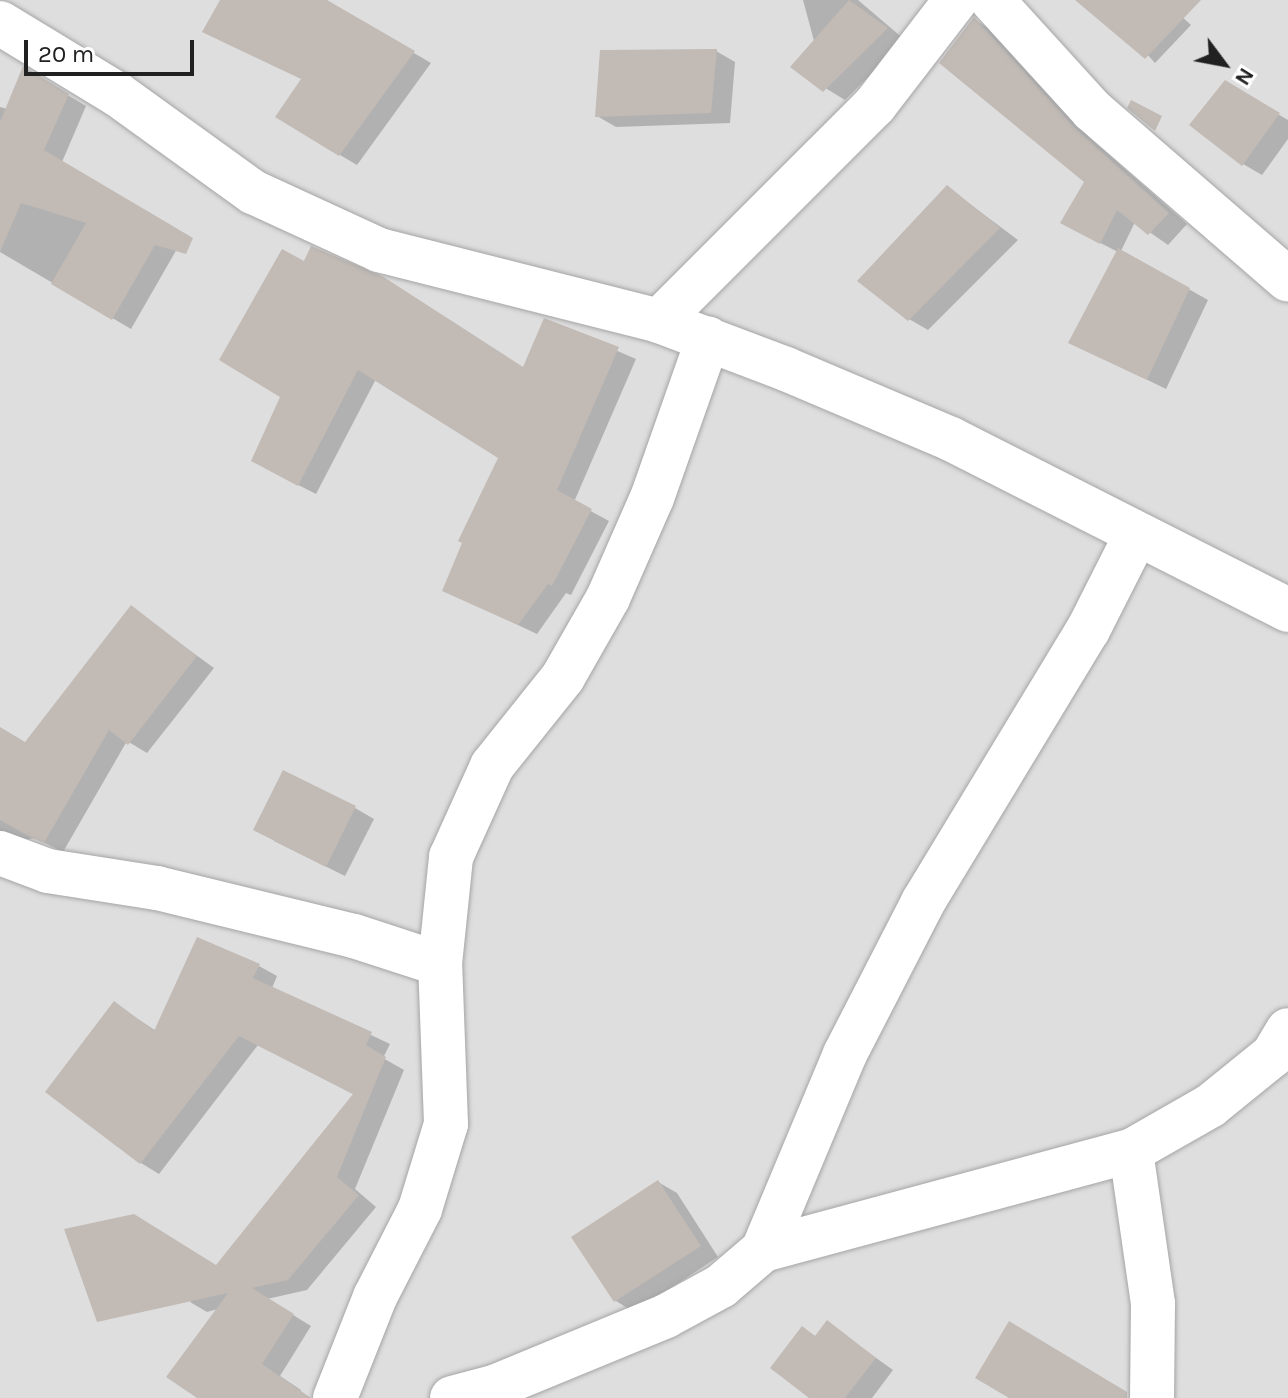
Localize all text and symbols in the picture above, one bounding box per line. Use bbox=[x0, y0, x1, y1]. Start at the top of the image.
scale bar bbox=[28, 24, 198, 74]
north arrow bbox=[1184, 24, 1264, 104]
text: 20 m bbox=[38, 40, 94, 68]
text: N bbox=[1229, 63, 1260, 90]

